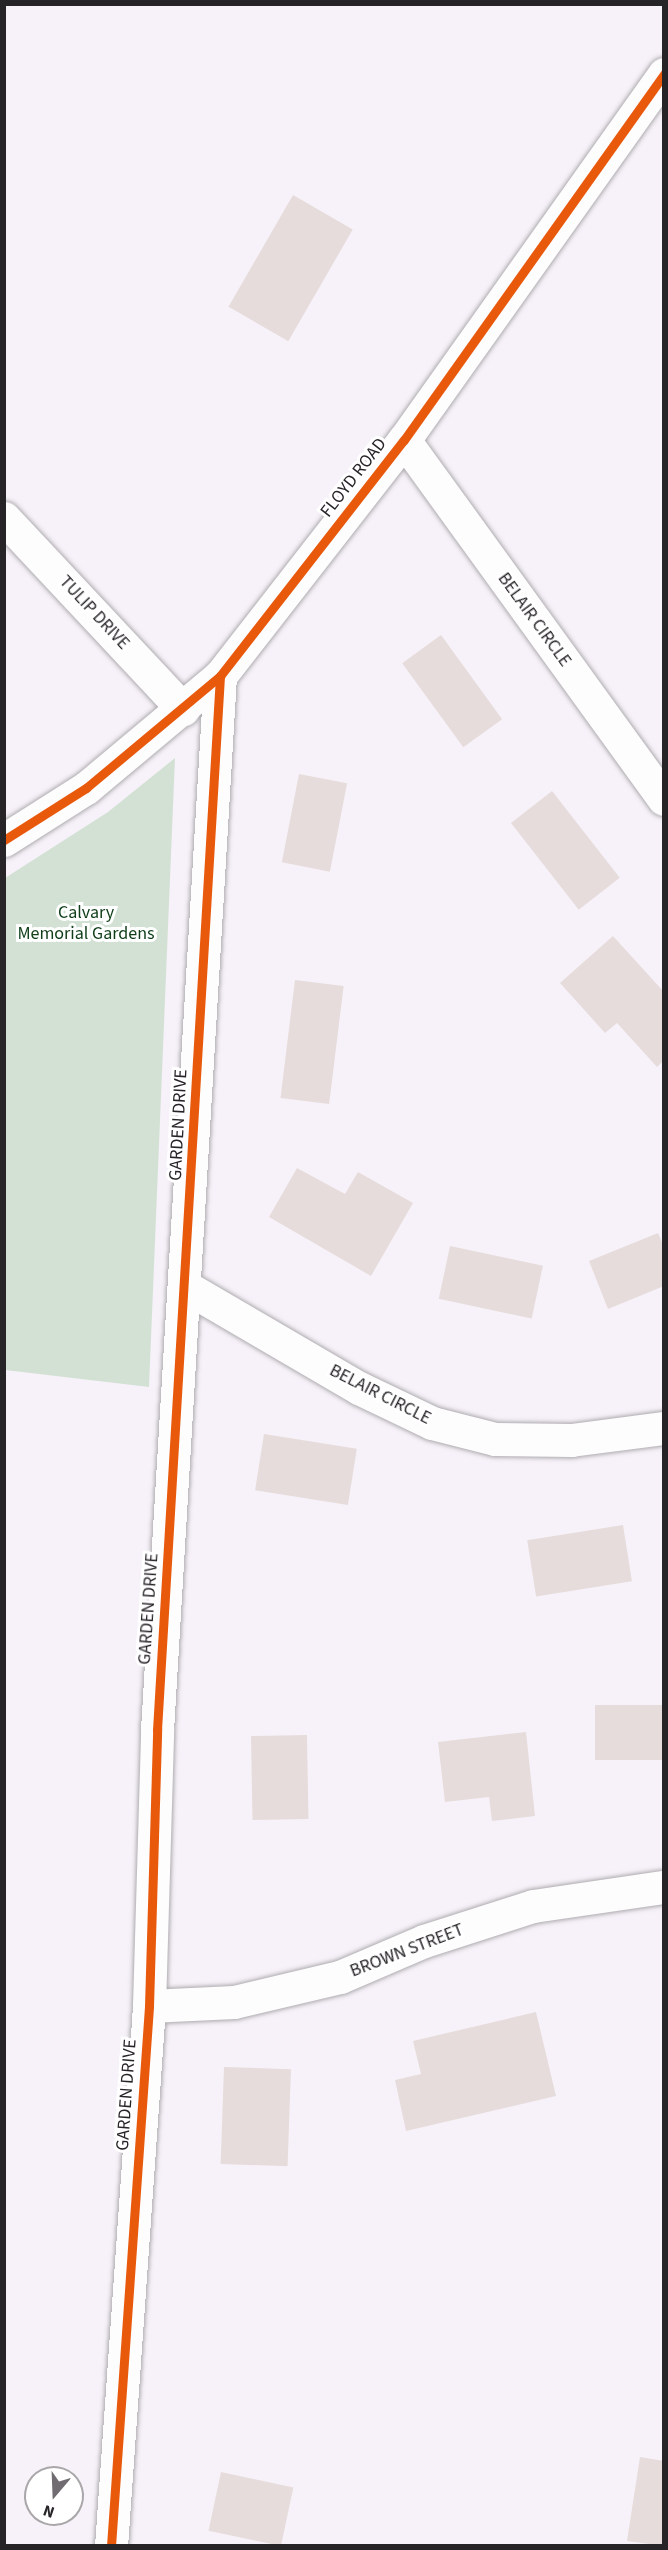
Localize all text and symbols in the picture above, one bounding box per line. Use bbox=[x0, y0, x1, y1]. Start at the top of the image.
street label: FLOYD ROAD bbox=[316, 434, 392, 522]
street label: BELAIR CIRCLE bbox=[493, 569, 575, 671]
street label: TULIP DRIVE bbox=[54, 572, 134, 654]
park label: Calvary Memorial Gardens bbox=[17, 903, 155, 946]
street label: GARDEN DRIVE bbox=[165, 1069, 193, 1181]
street label: BELAIR CIRCLE bbox=[326, 1360, 434, 1430]
street label: GARDEN DRIVE bbox=[134, 1553, 164, 1665]
street label: BROWN STREET bbox=[347, 1919, 467, 1983]
street label: GARDEN DRIVE bbox=[112, 2039, 142, 2151]
north arrow bbox=[24, 2466, 84, 2526]
text: N bbox=[40, 2499, 57, 2523]

